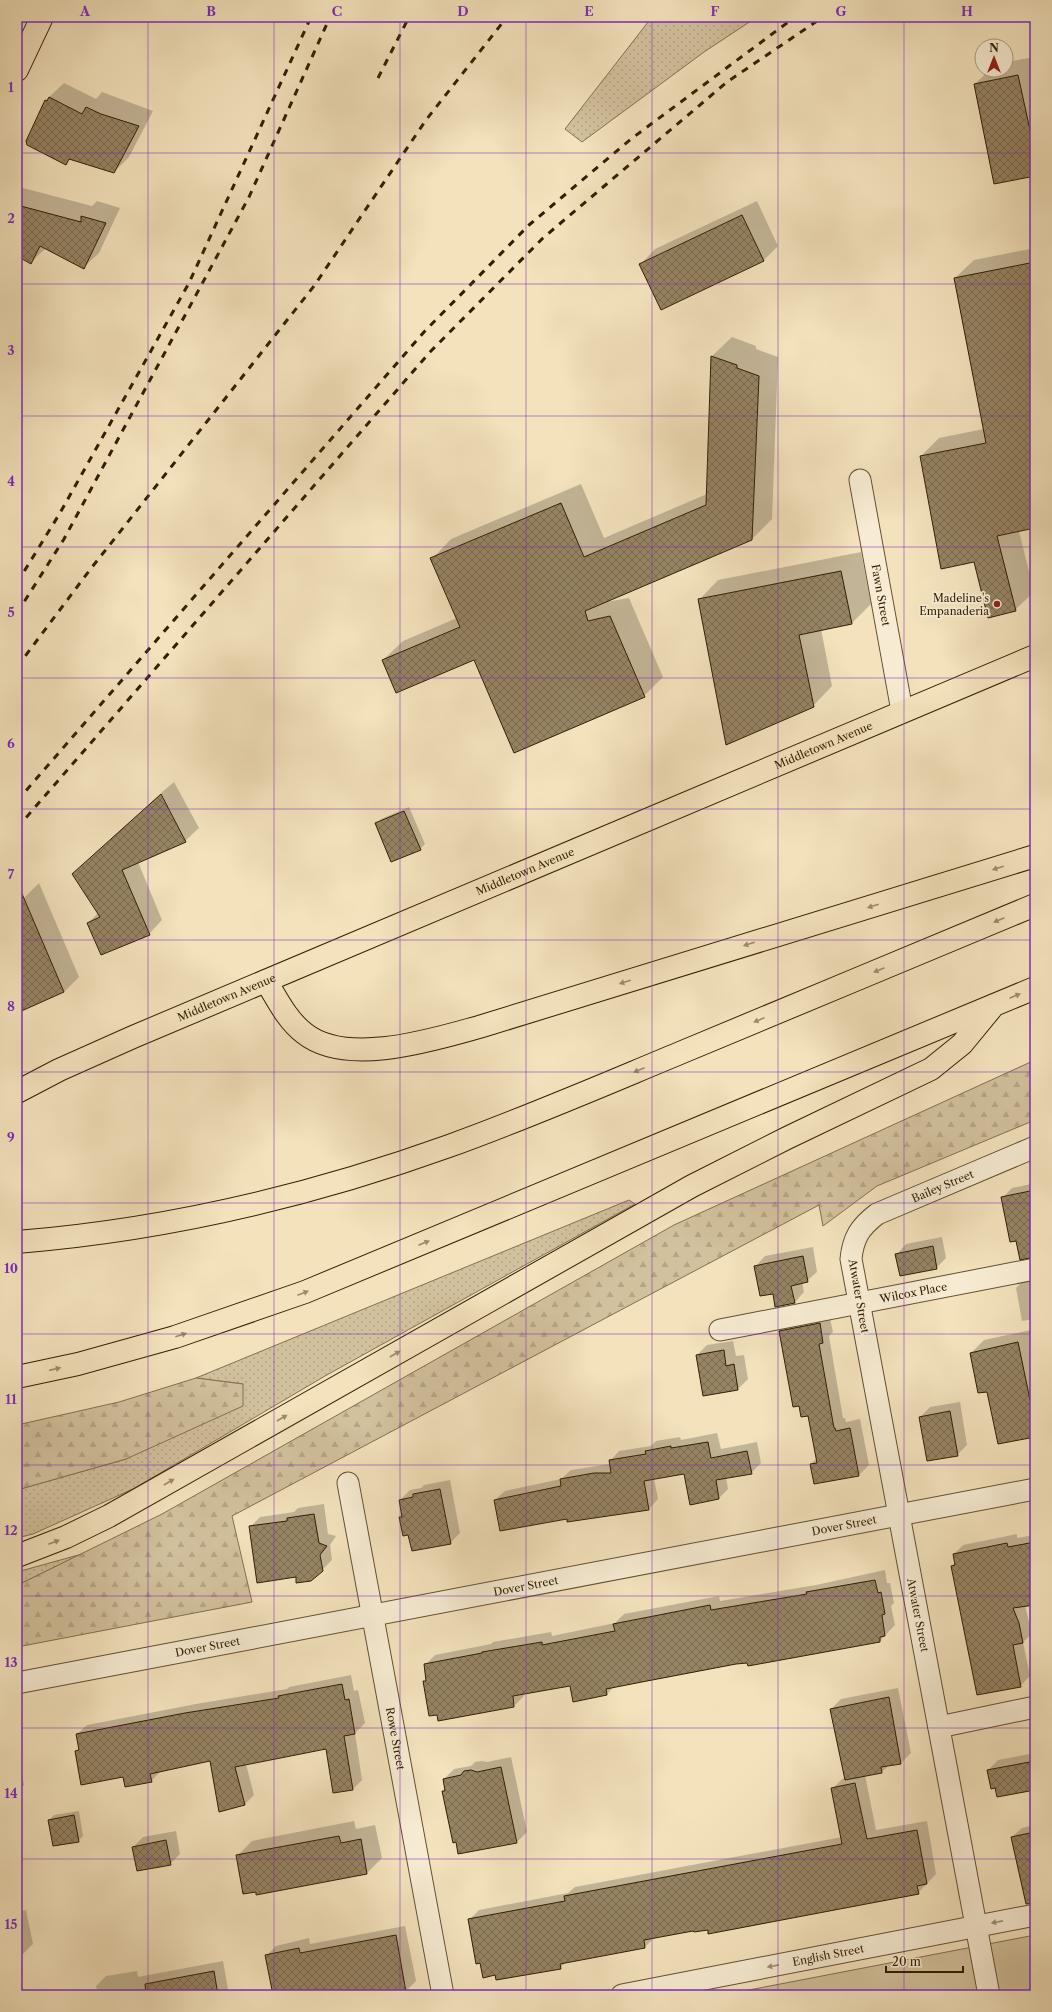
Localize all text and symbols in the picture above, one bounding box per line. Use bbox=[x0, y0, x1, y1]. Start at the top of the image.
text: A bbox=[79, 3, 91, 19]
text: B bbox=[206, 3, 216, 19]
text: C bbox=[332, 3, 342, 19]
text: D bbox=[457, 3, 469, 19]
text: E bbox=[584, 3, 594, 19]
text: F bbox=[711, 3, 720, 19]
text: G bbox=[835, 3, 847, 19]
text: H bbox=[961, 3, 973, 19]
north arrow bbox=[974, 38, 1014, 78]
text: N bbox=[989, 41, 999, 55]
text: 1 bbox=[8, 79, 14, 95]
text: 2 bbox=[7, 210, 15, 226]
text: 3 bbox=[7, 342, 15, 358]
text: 4 bbox=[7, 473, 15, 489]
street label: Fawn Street bbox=[868, 563, 893, 627]
place label: Madeline's Empanaderia bbox=[919, 591, 989, 618]
marker: Madeline's Empanaderia bbox=[992, 599, 1002, 609]
text: 5 bbox=[7, 604, 15, 620]
street label: Middletown Avenue bbox=[772, 718, 875, 772]
text: 6 bbox=[7, 735, 15, 751]
street label: Middletown Avenue bbox=[474, 844, 576, 898]
one-way arrow bbox=[991, 865, 1003, 871]
text: 7 bbox=[8, 866, 15, 882]
one-way arrow bbox=[867, 903, 879, 909]
one-way arrow bbox=[993, 917, 1005, 923]
one-way arrow bbox=[743, 941, 755, 947]
one-way arrow bbox=[873, 967, 884, 973]
street label: Middletown Avenue bbox=[175, 971, 278, 1024]
one-way arrow bbox=[619, 979, 631, 985]
one-way arrow bbox=[1009, 993, 1021, 999]
text: 8 bbox=[7, 998, 15, 1014]
one-way arrow bbox=[753, 1017, 764, 1023]
one-way arrow bbox=[633, 1067, 644, 1073]
text: 9 bbox=[7, 1129, 15, 1145]
street label: Bailey Street bbox=[910, 1167, 976, 1205]
one-way arrow bbox=[418, 1240, 429, 1246]
street label: Atwater Street bbox=[845, 1257, 872, 1334]
text: 10 bbox=[4, 1260, 18, 1276]
street label: Wilcox Place bbox=[877, 1279, 948, 1306]
one-way arrow bbox=[298, 1289, 310, 1295]
one-way arrow bbox=[175, 1332, 187, 1338]
one-way arrow bbox=[389, 1351, 401, 1357]
one-way arrow bbox=[49, 1365, 61, 1371]
text: 11 bbox=[5, 1391, 17, 1407]
one-way arrow bbox=[276, 1415, 288, 1421]
one-way arrow bbox=[163, 1479, 175, 1486]
street label: Dover Street bbox=[811, 1512, 878, 1538]
text: 12 bbox=[4, 1522, 18, 1538]
one-way arrow bbox=[48, 1539, 60, 1545]
street label: Dover Street bbox=[492, 1573, 560, 1599]
street label: Atwater Street bbox=[904, 1576, 932, 1653]
street label: Dover Street bbox=[174, 1634, 241, 1660]
text: 13 bbox=[4, 1654, 18, 1670]
street label: Rowe Street bbox=[383, 1706, 408, 1771]
text: 14 bbox=[4, 1785, 18, 1801]
text: 15 bbox=[4, 1916, 18, 1932]
one-way arrow bbox=[991, 1919, 1003, 1925]
street label: English Street bbox=[791, 1941, 865, 1969]
scale bar bbox=[886, 1948, 963, 1974]
text: 20 m bbox=[892, 1954, 921, 1969]
one-way arrow bbox=[767, 1963, 779, 1969]

